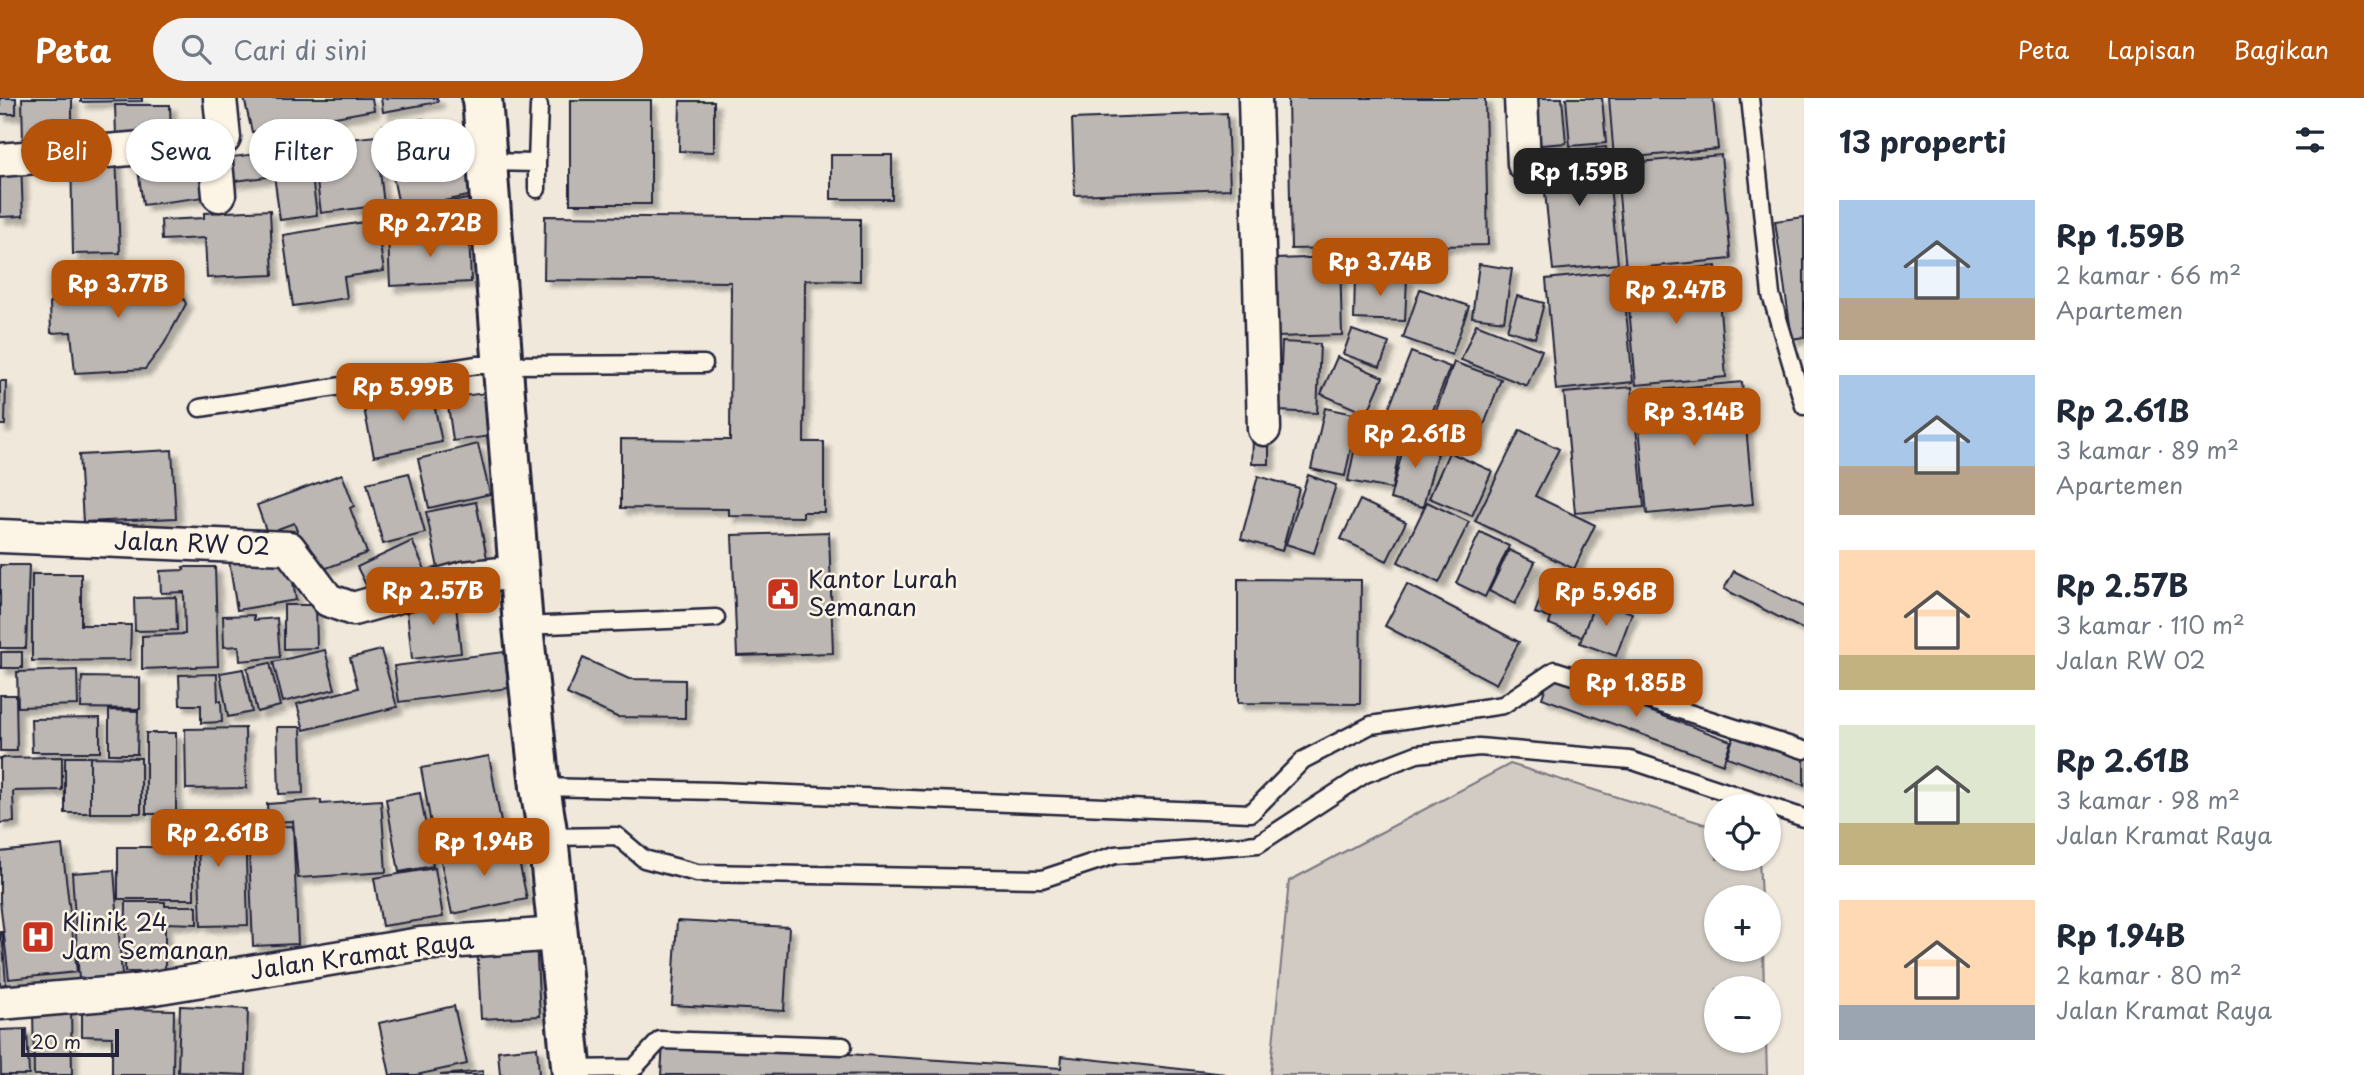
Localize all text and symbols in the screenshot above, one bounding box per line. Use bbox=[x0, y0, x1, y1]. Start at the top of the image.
search box bbox=[153, 18, 643, 81]
text: Peta bbox=[35, 24, 111, 74]
icon: search bbox=[177, 30, 215, 68]
text: Cari di sini bbox=[233, 30, 367, 69]
text: Peta bbox=[2018, 31, 2069, 67]
text: Lapisan bbox=[2107, 31, 2196, 67]
text: Bagikan bbox=[2234, 31, 2329, 67]
text: 13 properti bbox=[1839, 118, 2006, 163]
chip: Beli bbox=[21, 119, 112, 182]
chip: Sewa bbox=[126, 119, 235, 182]
chip: Filter bbox=[249, 119, 357, 182]
chip: Baru bbox=[371, 119, 475, 182]
icon: filters bbox=[2291, 121, 2329, 159]
pin: Rp 1.59B bbox=[1507, 148, 1651, 208]
text: Rp 1.59B bbox=[1530, 153, 1628, 188]
pin: Rp 2.72B bbox=[358, 200, 502, 259]
text: Rp 2.72B bbox=[378, 204, 482, 239]
text: Rp 1.59B bbox=[2056, 212, 2185, 257]
icon: home bbox=[1895, 228, 1979, 312]
pin: Rp 3.74B bbox=[1308, 238, 1452, 298]
text: Rp 3.74B bbox=[1328, 243, 1432, 278]
text: 2 kamar · 66 m² bbox=[2056, 257, 2241, 292]
pin: Rp 3.77B bbox=[46, 260, 190, 320]
text: Rp 3.77B bbox=[67, 265, 169, 300]
pin: Rp 2.47B bbox=[1604, 266, 1748, 326]
text: Rp 2.47B bbox=[1625, 271, 1727, 306]
text: Apartemen bbox=[2056, 292, 2183, 327]
pin: Rp 5.99B bbox=[331, 364, 475, 423]
text: Rp 5.99B bbox=[352, 368, 454, 403]
text: Rp 2.61B bbox=[2056, 387, 2190, 432]
pin: Rp 3.14B bbox=[1622, 388, 1766, 448]
text: Rp 3.14B bbox=[1643, 393, 1745, 428]
icon: home bbox=[1895, 403, 1979, 487]
pin: Rp 2.61B bbox=[1343, 410, 1487, 470]
text: Rp 2.61B bbox=[1364, 415, 1466, 450]
text: 3 kamar · 89 m² bbox=[2056, 432, 2239, 467]
text: Apartemen bbox=[2056, 467, 2183, 502]
street label: Jalan RW 02 bbox=[113, 521, 271, 563]
place label: Kantor Lurah Semanan bbox=[808, 560, 958, 624]
text: Rp 2.57B bbox=[2056, 562, 2189, 607]
pin: Rp 2.57B bbox=[361, 568, 505, 627]
pin: Rp 5.96B bbox=[1534, 568, 1678, 628]
text: Rp 2.57B bbox=[382, 572, 484, 607]
text: Rp 5.96B bbox=[1555, 573, 1657, 608]
public building icon: Kantor Lurah Semanan bbox=[764, 575, 802, 613]
icon: home bbox=[1895, 578, 1979, 662]
text: 3 kamar · 110 m² bbox=[2056, 607, 2245, 642]
text: Jalan RW 02 bbox=[2056, 642, 2206, 677]
pin: Rp 1.85B bbox=[1564, 660, 1708, 719]
text: Rp 1.85B bbox=[1586, 664, 1686, 699]
text: Rp 2.61B bbox=[2056, 737, 2190, 782]
icon: home bbox=[1895, 753, 1979, 837]
text: 3 kamar · 98 m² bbox=[2056, 782, 2240, 817]
map controls bbox=[1704, 794, 1781, 1053]
button: locate bbox=[1704, 794, 1781, 871]
pin: Rp 2.61B bbox=[146, 810, 290, 869]
text: Rp 2.61B bbox=[167, 814, 269, 849]
text: Jalan Kramat Raya bbox=[2056, 817, 2272, 852]
pin: Rp 1.94B bbox=[412, 818, 556, 878]
text: Rp 1.94B bbox=[434, 823, 534, 858]
button: + bbox=[1704, 885, 1781, 962]
place label: Klinik 24 Jam Semanan bbox=[62, 903, 229, 967]
text: Rp 1.94B bbox=[2056, 912, 2186, 957]
hospital icon: Klinik 24 Jam Semanan bbox=[19, 918, 57, 956]
street label: Jalan Kramat Raya bbox=[248, 920, 476, 988]
icon: home bbox=[1895, 928, 1979, 1012]
text: 2 kamar · 80 m² bbox=[2056, 957, 2242, 992]
button: − bbox=[1704, 976, 1781, 1053]
text: Jalan Kramat Raya bbox=[2056, 992, 2272, 1027]
scale bar bbox=[21, 1026, 119, 1058]
text: 20 m bbox=[32, 1027, 81, 1055]

